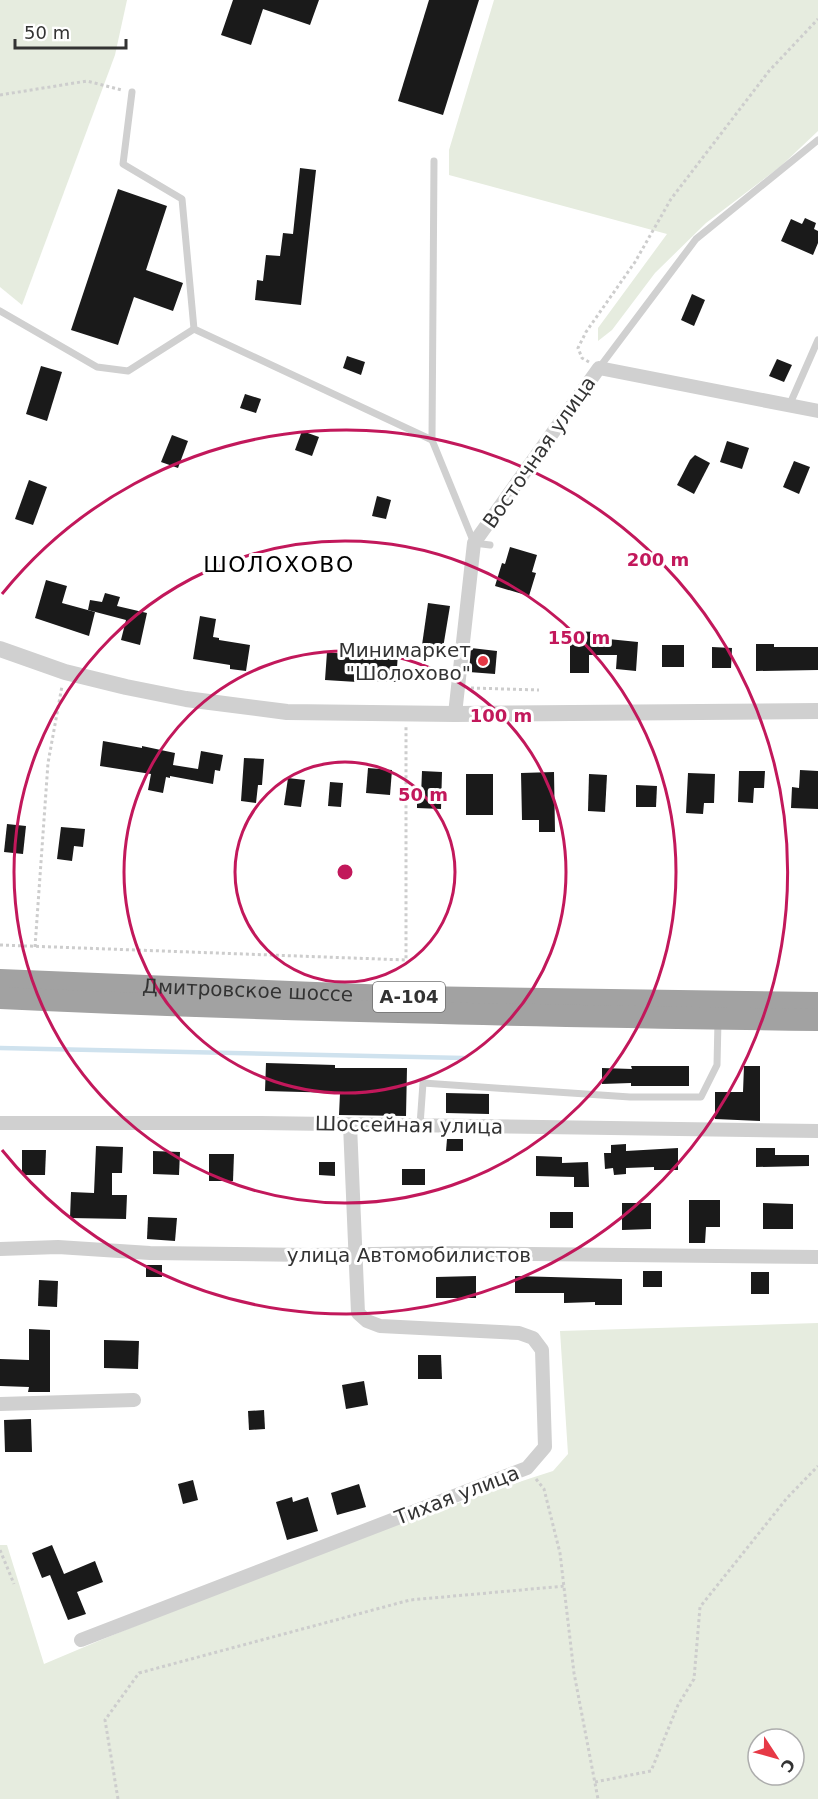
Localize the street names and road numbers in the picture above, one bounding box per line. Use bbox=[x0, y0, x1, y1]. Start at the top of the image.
street label: Восточная улица bbox=[478, 371, 600, 533]
street label: Дмитровское шоссе bbox=[142, 974, 354, 1006]
road number: А-104 bbox=[373, 982, 445, 1012]
street label: Шоссейная улица bbox=[315, 1111, 503, 1139]
street label: улица Автомобилистов bbox=[287, 1243, 531, 1267]
street label: Тихая улица bbox=[391, 1460, 523, 1530]

